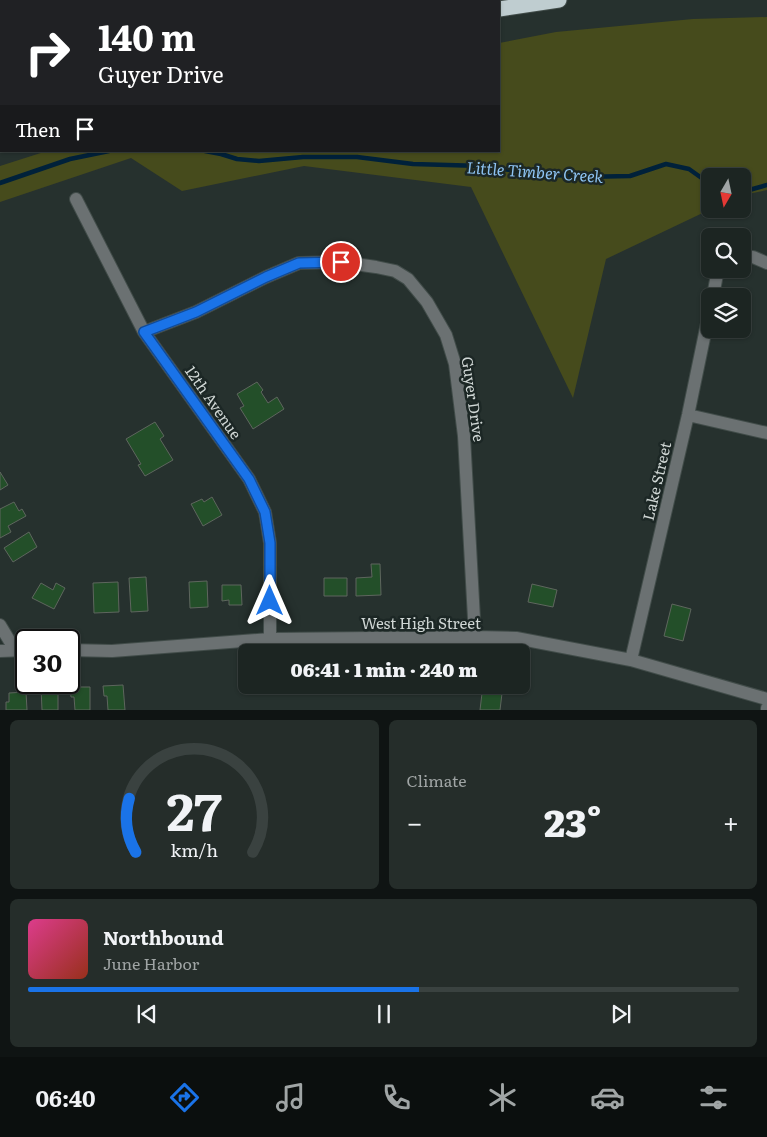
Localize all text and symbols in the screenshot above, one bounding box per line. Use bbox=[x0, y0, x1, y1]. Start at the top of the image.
text: 140 m bbox=[98, 10, 196, 62]
icon: right bbox=[15, 20, 80, 85]
text: Guyer Drive bbox=[98, 57, 224, 90]
text: Then bbox=[15, 115, 61, 143]
icon: arrive bbox=[71, 115, 99, 143]
water label: Little Timber Creek bbox=[466, 154, 604, 188]
north arrow bbox=[701, 168, 751, 218]
map controls bbox=[701, 168, 751, 338]
button: search bbox=[701, 228, 751, 278]
pin bbox=[320, 241, 362, 283]
icon: arrive bbox=[327, 248, 355, 276]
button: layers bbox=[701, 288, 751, 338]
street label: Guyer Drive bbox=[457, 355, 491, 443]
street label: 12th Avenue bbox=[180, 360, 248, 444]
street label: Lake Street bbox=[636, 439, 676, 523]
position arrow bbox=[243, 574, 295, 626]
street label: West High Street bbox=[361, 611, 481, 634]
speed limit sign: 30 bbox=[15, 629, 80, 694]
text: 06:41 · 1 min · 240 m bbox=[291, 655, 477, 683]
text: Climate bbox=[407, 768, 467, 792]
text: 27 bbox=[166, 769, 222, 847]
text: 23° bbox=[544, 792, 602, 849]
text: − bbox=[407, 800, 423, 842]
text: + bbox=[723, 800, 739, 842]
text: km/h bbox=[170, 836, 218, 863]
text: Northbound bbox=[103, 923, 224, 951]
text: June Harbor bbox=[103, 951, 199, 975]
icon: previous bbox=[133, 1000, 161, 1028]
icon: pause bbox=[370, 1000, 398, 1028]
icon: next bbox=[607, 1000, 635, 1028]
icon: directions bbox=[167, 1080, 202, 1115]
icon: music bbox=[273, 1080, 308, 1115]
icon: phone bbox=[379, 1080, 414, 1115]
icon: climate bbox=[485, 1080, 520, 1115]
icon: car bbox=[590, 1080, 625, 1115]
icon: filters bbox=[696, 1080, 731, 1115]
text: 06:40 bbox=[35, 1081, 96, 1114]

